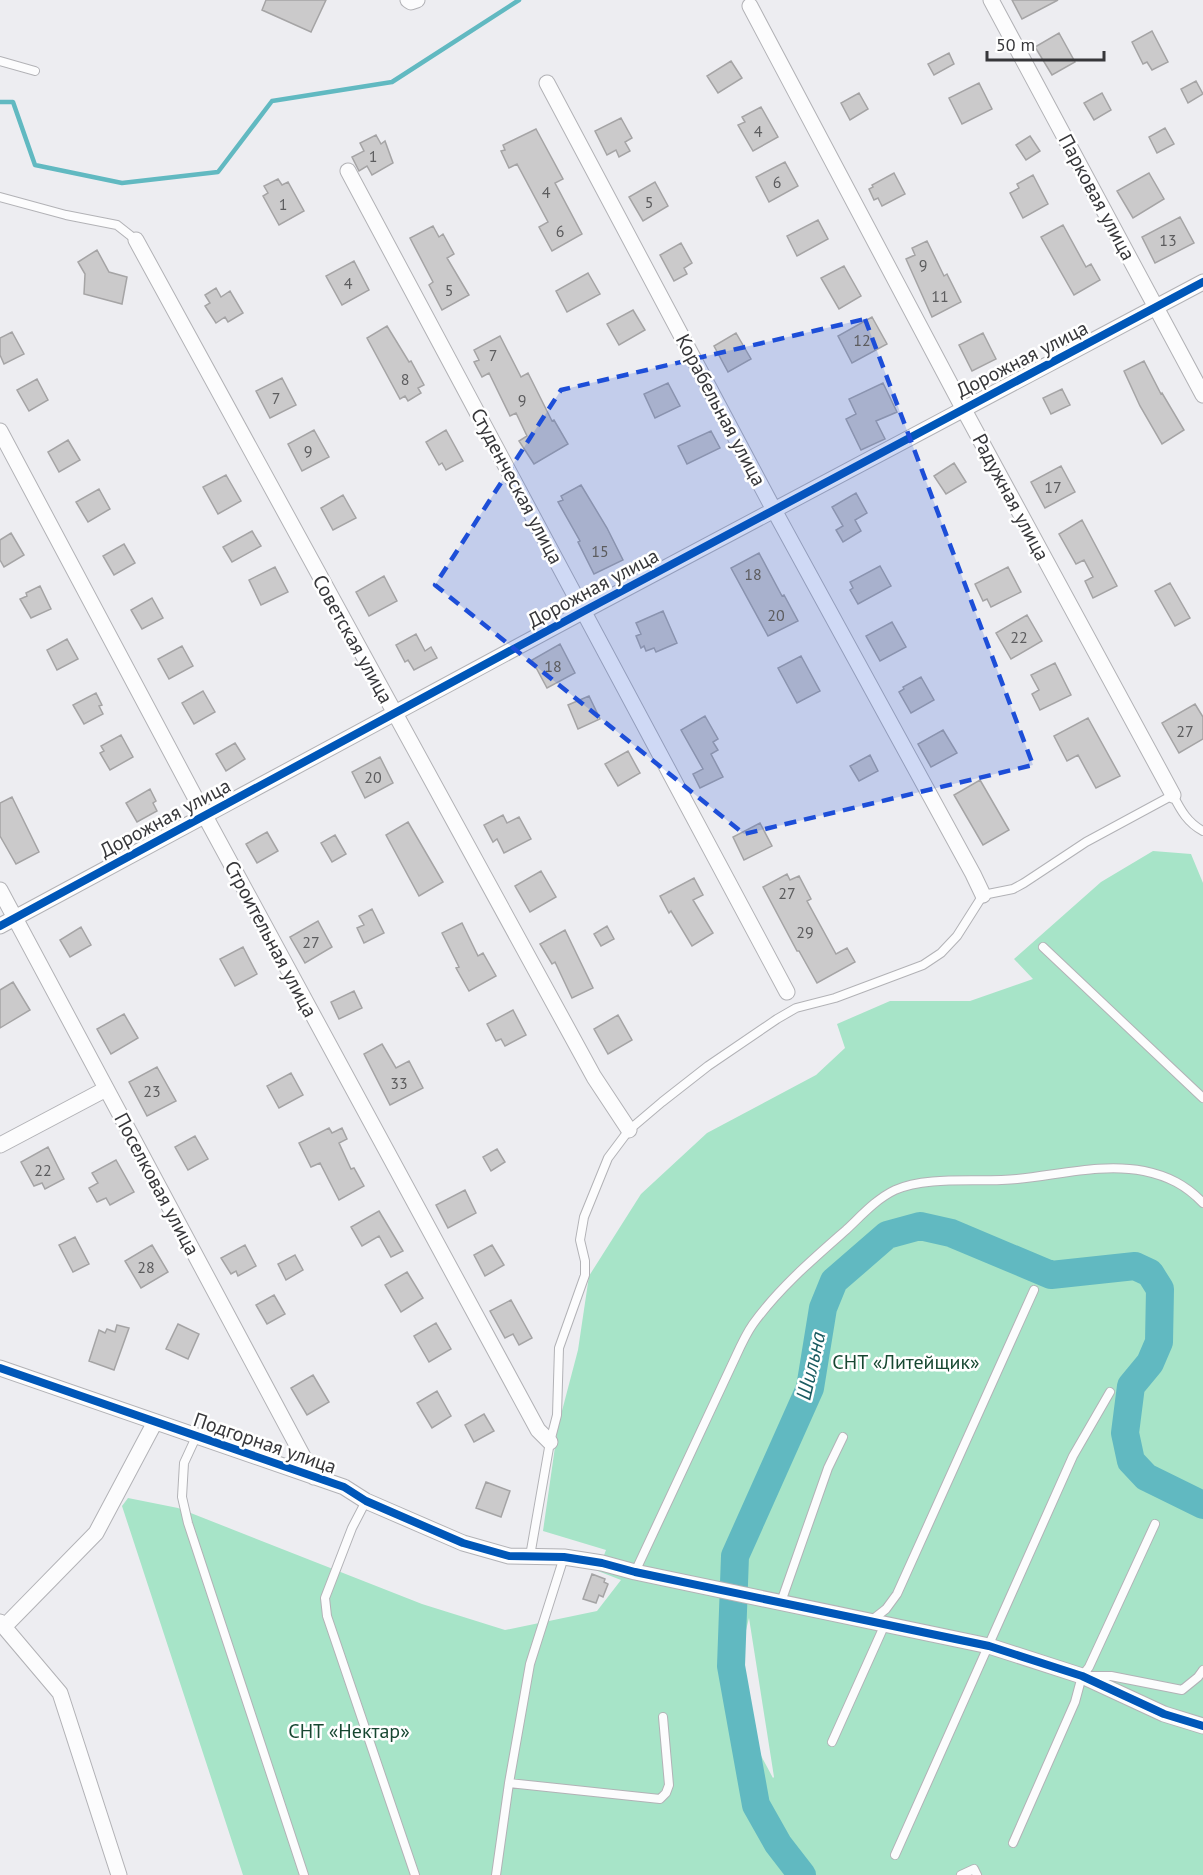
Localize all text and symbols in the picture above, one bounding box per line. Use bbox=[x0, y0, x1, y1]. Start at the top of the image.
scale bar bbox=[987, 24, 1104, 62]
text: 50 m bbox=[996, 33, 1035, 56]
house number: 4 bbox=[754, 121, 763, 141]
street label: Парковая улица bbox=[1053, 129, 1141, 265]
house number: 1 bbox=[369, 146, 377, 166]
house number: 6 bbox=[773, 172, 781, 192]
house number: 4 bbox=[542, 182, 551, 202]
house number: 5 bbox=[645, 192, 653, 212]
house number: 1 bbox=[279, 194, 287, 214]
house number: 6 bbox=[556, 221, 564, 241]
house number: 13 bbox=[1159, 230, 1177, 250]
house number: 9 bbox=[919, 255, 927, 275]
house number: 4 bbox=[344, 273, 353, 293]
house number: 5 bbox=[445, 280, 453, 300]
house number: 11 bbox=[931, 286, 949, 306]
street label: Дорожная улица bbox=[952, 315, 1092, 403]
street label: Корабельная улица bbox=[670, 329, 772, 491]
house number: 12 bbox=[853, 330, 871, 350]
house number: 7 bbox=[489, 345, 497, 365]
house number: 8 bbox=[401, 369, 409, 389]
house number: 7 bbox=[272, 388, 280, 408]
house number: 9 bbox=[518, 390, 526, 410]
street label: Студенческая улица bbox=[465, 404, 569, 568]
street label: Радужная улица bbox=[967, 429, 1055, 565]
house number: 9 bbox=[304, 441, 312, 461]
house number: 17 bbox=[1044, 477, 1062, 497]
house number: 15 bbox=[591, 541, 609, 561]
street label: Дорожная улица bbox=[523, 543, 663, 633]
house number: 18 bbox=[744, 564, 762, 584]
street label: Советская улица bbox=[307, 570, 399, 708]
house number: 20 bbox=[767, 605, 785, 625]
house number: 22 bbox=[1010, 627, 1028, 647]
house number: 18 bbox=[544, 656, 562, 676]
house number: 27 bbox=[1176, 721, 1194, 741]
house number: 20 bbox=[364, 767, 382, 787]
street label: Дорожная улица bbox=[95, 773, 235, 863]
street label: Строительная улица bbox=[219, 856, 323, 1022]
house number: 27 bbox=[778, 883, 796, 903]
house number: 29 bbox=[796, 922, 814, 942]
house number: 27 bbox=[302, 932, 320, 952]
house number: 33 bbox=[390, 1073, 408, 1093]
house number: 23 bbox=[143, 1081, 161, 1101]
street label: Поселковая улица bbox=[108, 1108, 206, 1260]
house number: 22 bbox=[34, 1160, 52, 1180]
house number: 28 bbox=[137, 1257, 155, 1277]
water label: Шильна bbox=[790, 1328, 832, 1403]
park label: СНТ «Литейщик» bbox=[832, 1349, 980, 1375]
street label: Подгорная улица bbox=[190, 1406, 340, 1480]
park label: СНТ «Нектар» bbox=[288, 1718, 410, 1744]

